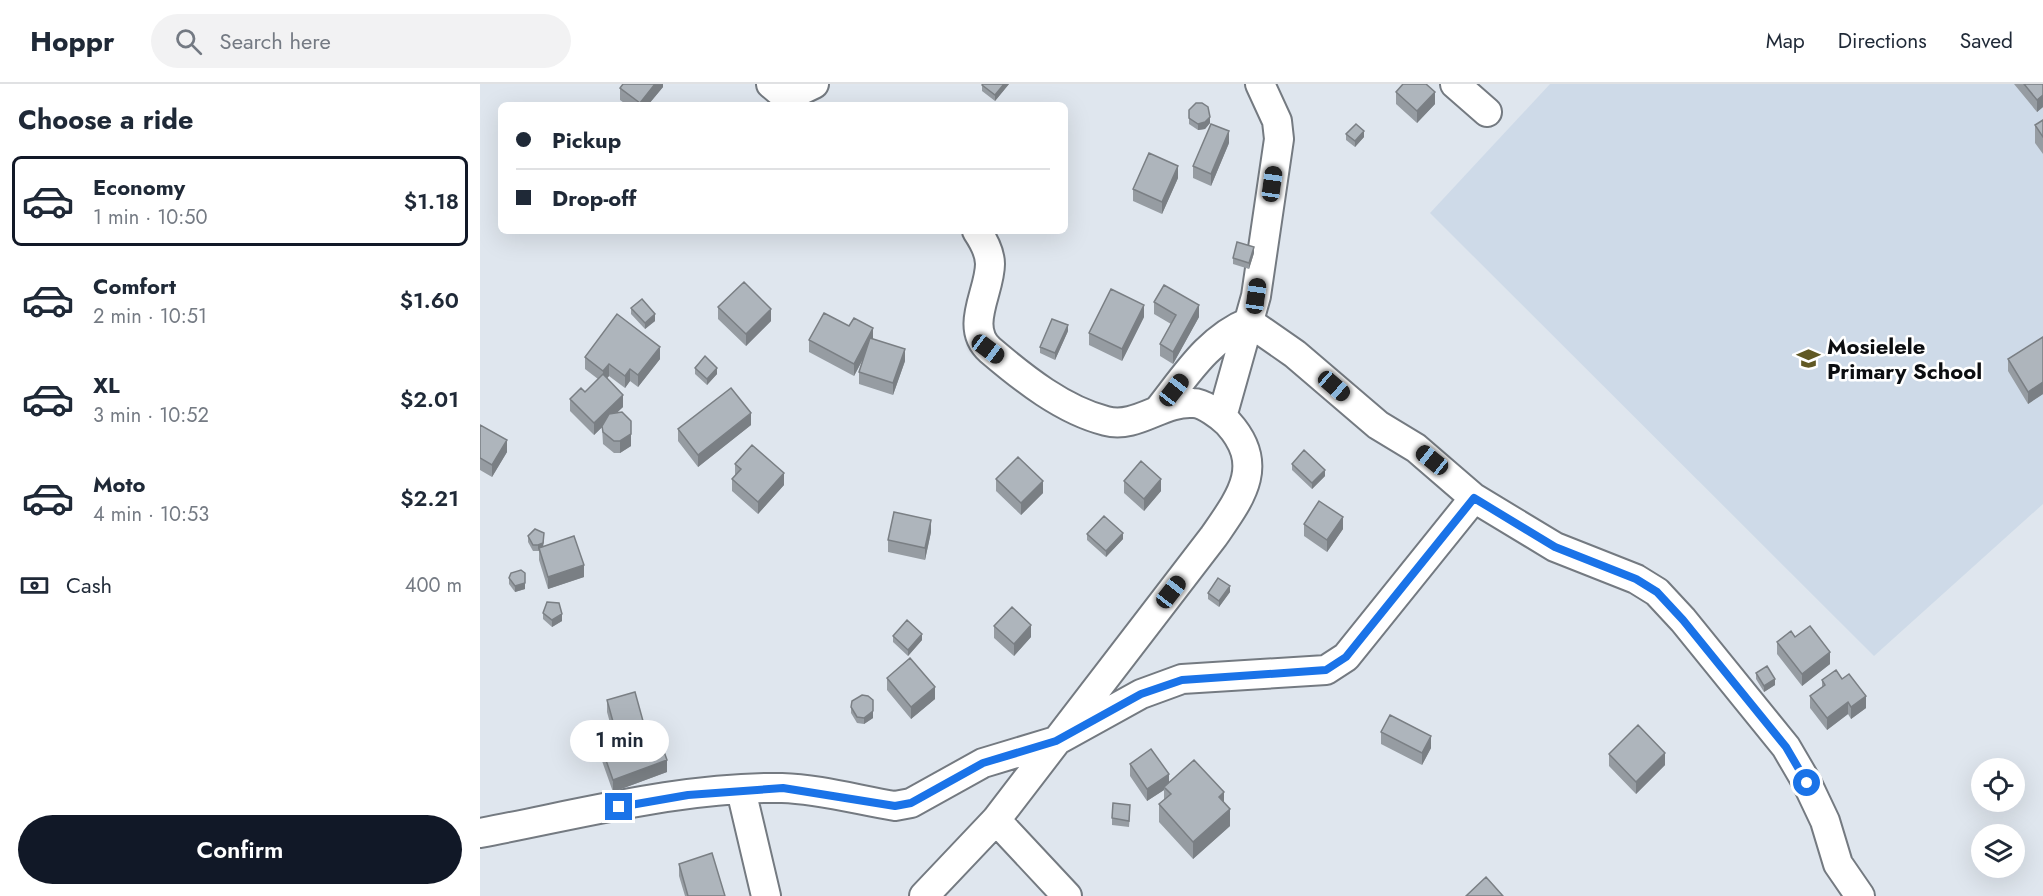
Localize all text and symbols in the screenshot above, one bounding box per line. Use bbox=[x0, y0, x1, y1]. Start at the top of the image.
search box bbox=[151, 14, 571, 68]
text: Hoppr bbox=[30, 21, 115, 62]
icon: search bbox=[172, 25, 205, 58]
text: Search here bbox=[220, 25, 331, 57]
text: Map bbox=[1766, 26, 1805, 56]
text: Directions bbox=[1838, 26, 1927, 56]
text: Saved bbox=[1960, 26, 2013, 56]
text: Choose a ride bbox=[18, 100, 193, 139]
text: Pickup bbox=[552, 124, 621, 156]
car bbox=[1261, 165, 1283, 203]
text: Economy bbox=[93, 171, 185, 203]
icon: car bbox=[21, 174, 75, 228]
text: Drop-off bbox=[552, 182, 636, 214]
text: $1.18 bbox=[404, 185, 459, 217]
text: 1 min · 10:50 bbox=[93, 203, 208, 232]
text: Comfort bbox=[93, 270, 176, 302]
icon: car bbox=[21, 273, 75, 327]
car bbox=[1245, 277, 1267, 315]
text: $1.60 bbox=[400, 284, 459, 316]
text: 2 min · 10:51 bbox=[93, 302, 207, 331]
place label: Mosielele Primary School bbox=[1827, 330, 1982, 387]
car bbox=[968, 331, 1008, 367]
school or university icon: Mosielele Primary School bbox=[1796, 346, 1822, 372]
car bbox=[1315, 367, 1353, 405]
text: XL bbox=[93, 369, 120, 401]
car bbox=[1156, 370, 1192, 410]
icon: car bbox=[21, 372, 75, 426]
text: $2.01 bbox=[400, 383, 459, 415]
text: 3 min · 10:52 bbox=[93, 401, 209, 430]
car bbox=[1412, 442, 1452, 478]
text: Moto bbox=[93, 468, 146, 500]
icon: car bbox=[21, 471, 75, 525]
text: $2.21 bbox=[400, 482, 459, 514]
text: 4 min · 10:53 bbox=[93, 500, 209, 529]
icon: cash bbox=[18, 569, 51, 602]
text: Cash bbox=[66, 569, 112, 601]
text: 400 m bbox=[405, 571, 462, 600]
car bbox=[1153, 572, 1189, 612]
callout: 1 min bbox=[570, 720, 668, 762]
text: 1 min bbox=[595, 726, 644, 755]
map controls bbox=[1971, 758, 2025, 878]
button: locate bbox=[1971, 758, 2025, 812]
route start bbox=[1793, 769, 1820, 796]
route end bbox=[605, 793, 632, 820]
button: Confirm bbox=[18, 815, 462, 884]
button: layers bbox=[1971, 824, 2025, 878]

